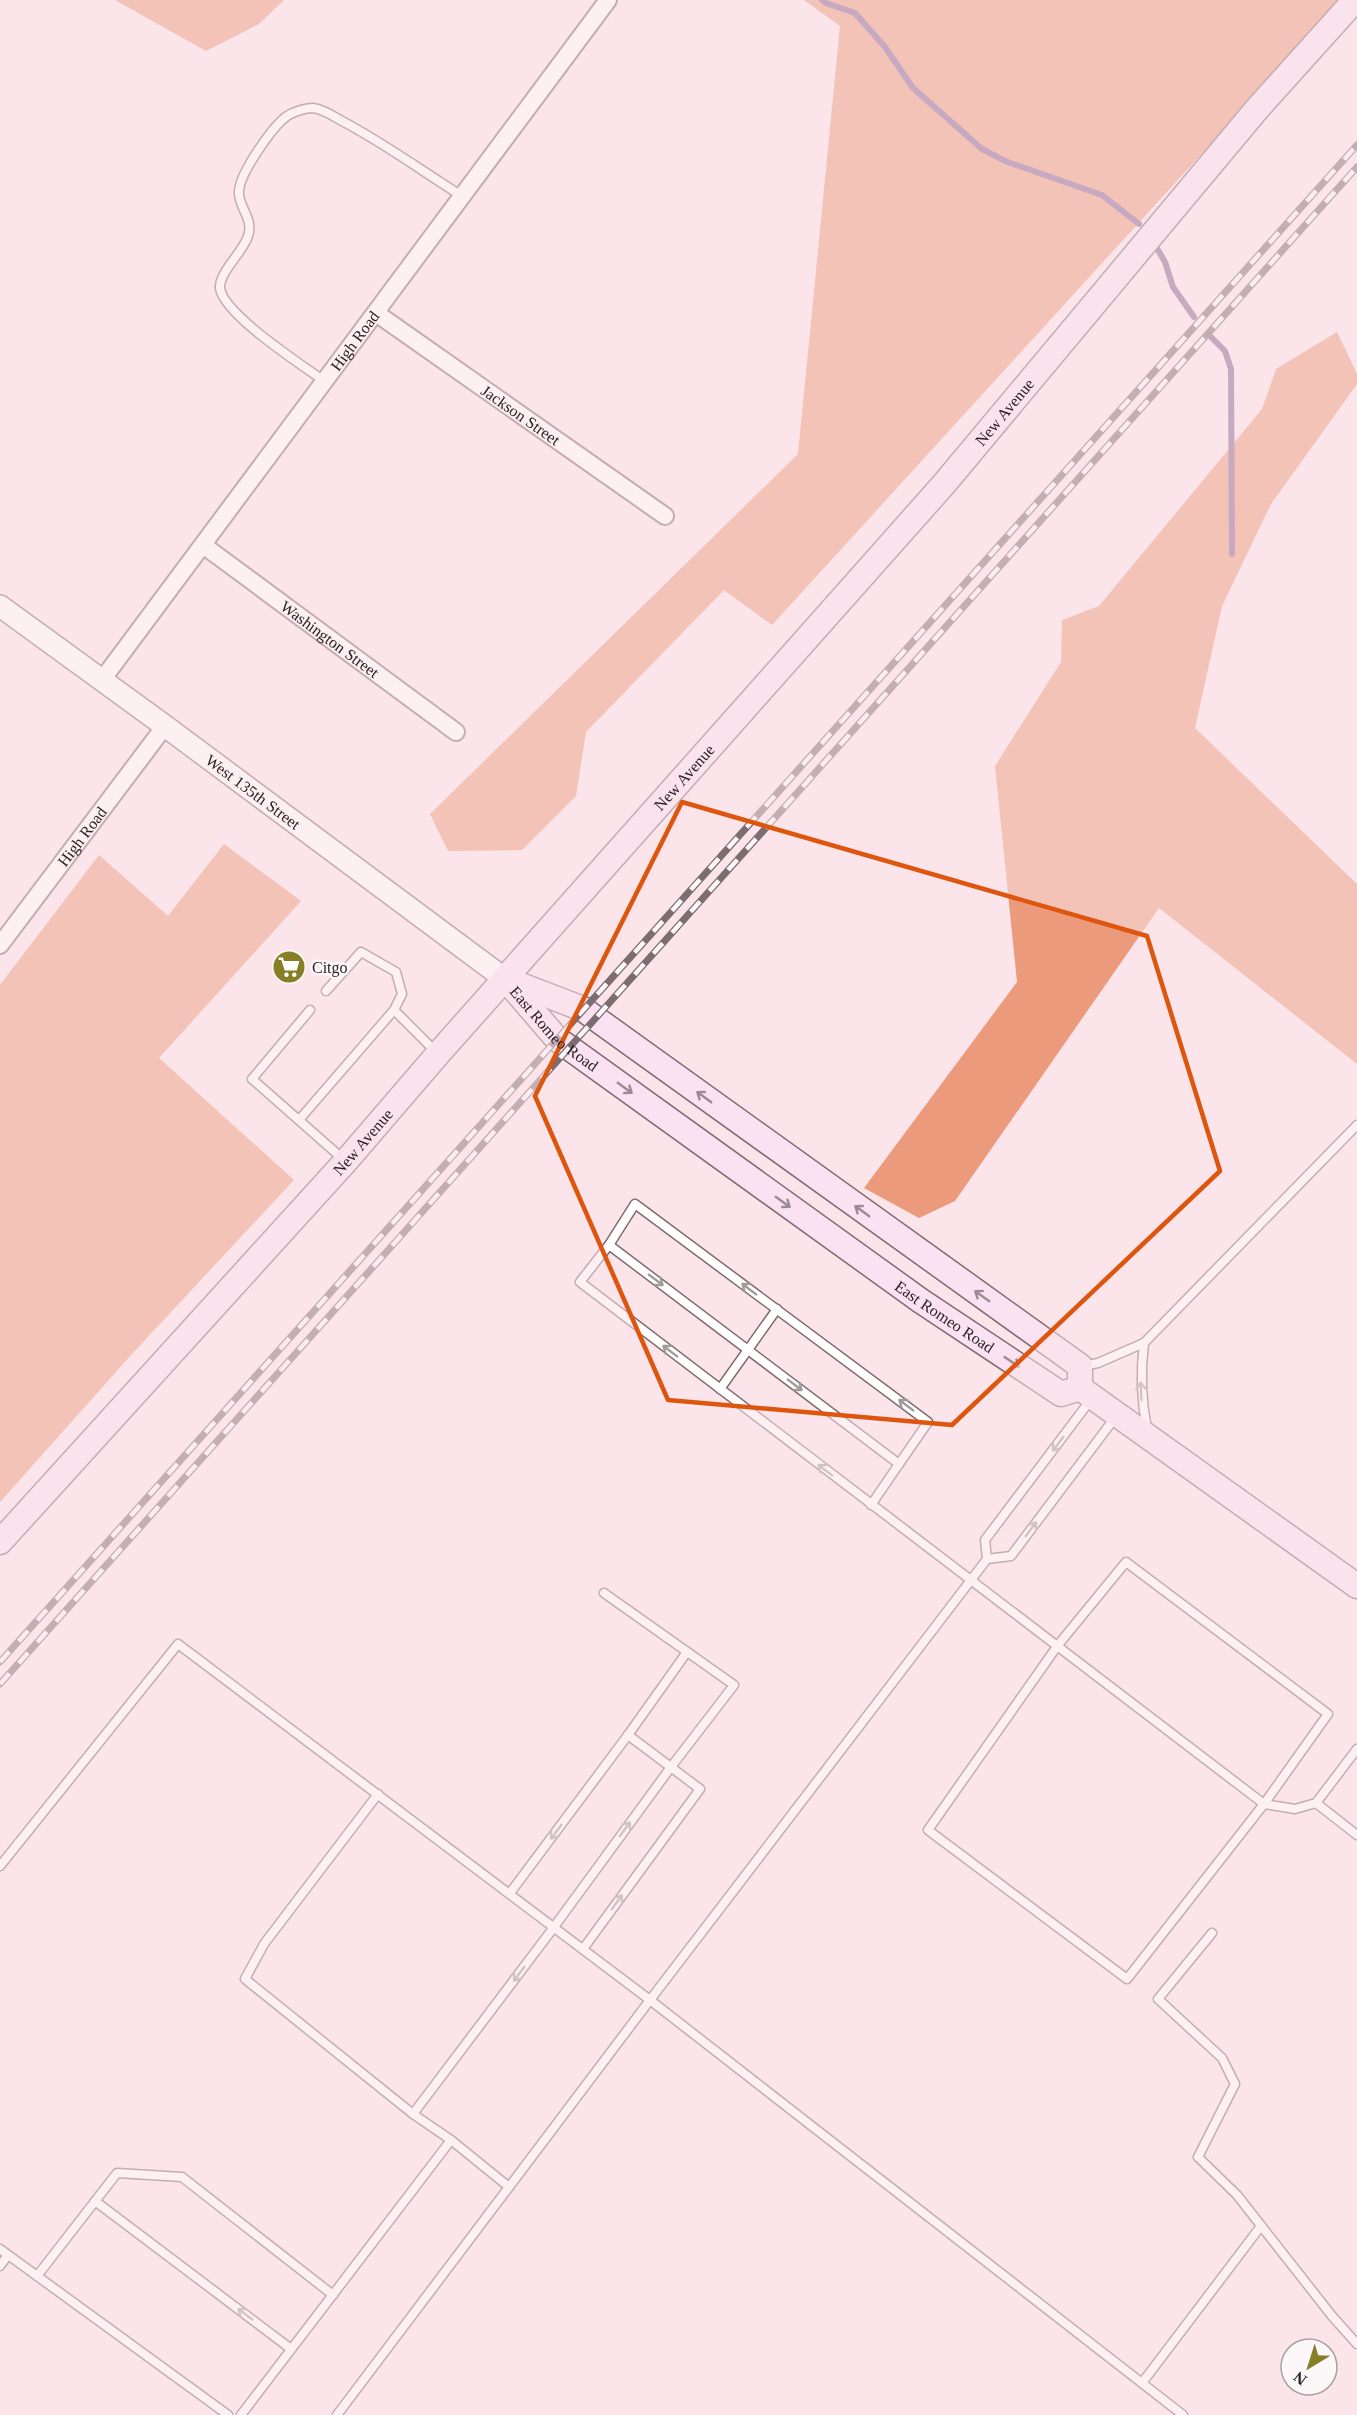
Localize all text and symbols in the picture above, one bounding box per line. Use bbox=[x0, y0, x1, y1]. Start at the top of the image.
street label: High Road bbox=[327, 308, 383, 374]
street label: New Avenue bbox=[972, 375, 1037, 449]
street label: Jackson Street bbox=[478, 382, 564, 449]
street label: Washington Street bbox=[277, 598, 382, 681]
street label: New Avenue bbox=[651, 741, 718, 814]
street label: West 135th Street bbox=[202, 751, 304, 833]
street label: High Road bbox=[54, 804, 110, 870]
supermarket icon: Citgo bbox=[271, 949, 307, 985]
place label: Citgo bbox=[312, 959, 348, 977]
street label: East Romeo Road bbox=[507, 983, 601, 1075]
one-way arrow bbox=[617, 1082, 633, 1094]
one-way arrow bbox=[697, 1091, 713, 1103]
street label: New Avenue bbox=[330, 1106, 396, 1179]
one-way arrow bbox=[775, 1196, 791, 1209]
one-way arrow bbox=[855, 1205, 871, 1217]
one-way arrow bbox=[647, 1274, 663, 1286]
street label: East Romeo Road bbox=[892, 1277, 997, 1356]
one-way arrow bbox=[741, 1282, 757, 1295]
one-way arrow bbox=[974, 1290, 990, 1303]
one-way arrow bbox=[662, 1345, 678, 1358]
one-way arrow bbox=[1003, 1356, 1020, 1368]
one-way arrow bbox=[786, 1379, 802, 1391]
one-way arrow bbox=[1135, 1381, 1146, 1401]
one-way arrow bbox=[898, 1399, 914, 1411]
one-way arrow bbox=[1051, 1436, 1064, 1452]
one-way arrow bbox=[817, 1463, 833, 1476]
one-way arrow bbox=[1025, 1521, 1038, 1537]
one-way arrow bbox=[619, 1821, 632, 1837]
one-way arrow bbox=[549, 1824, 562, 1840]
one-way arrow bbox=[611, 1894, 624, 1910]
one-way arrow bbox=[512, 1965, 525, 1981]
one-way arrow bbox=[237, 2308, 253, 2320]
north arrow bbox=[1279, 2337, 1339, 2397]
text: N bbox=[1290, 2368, 1310, 2389]

